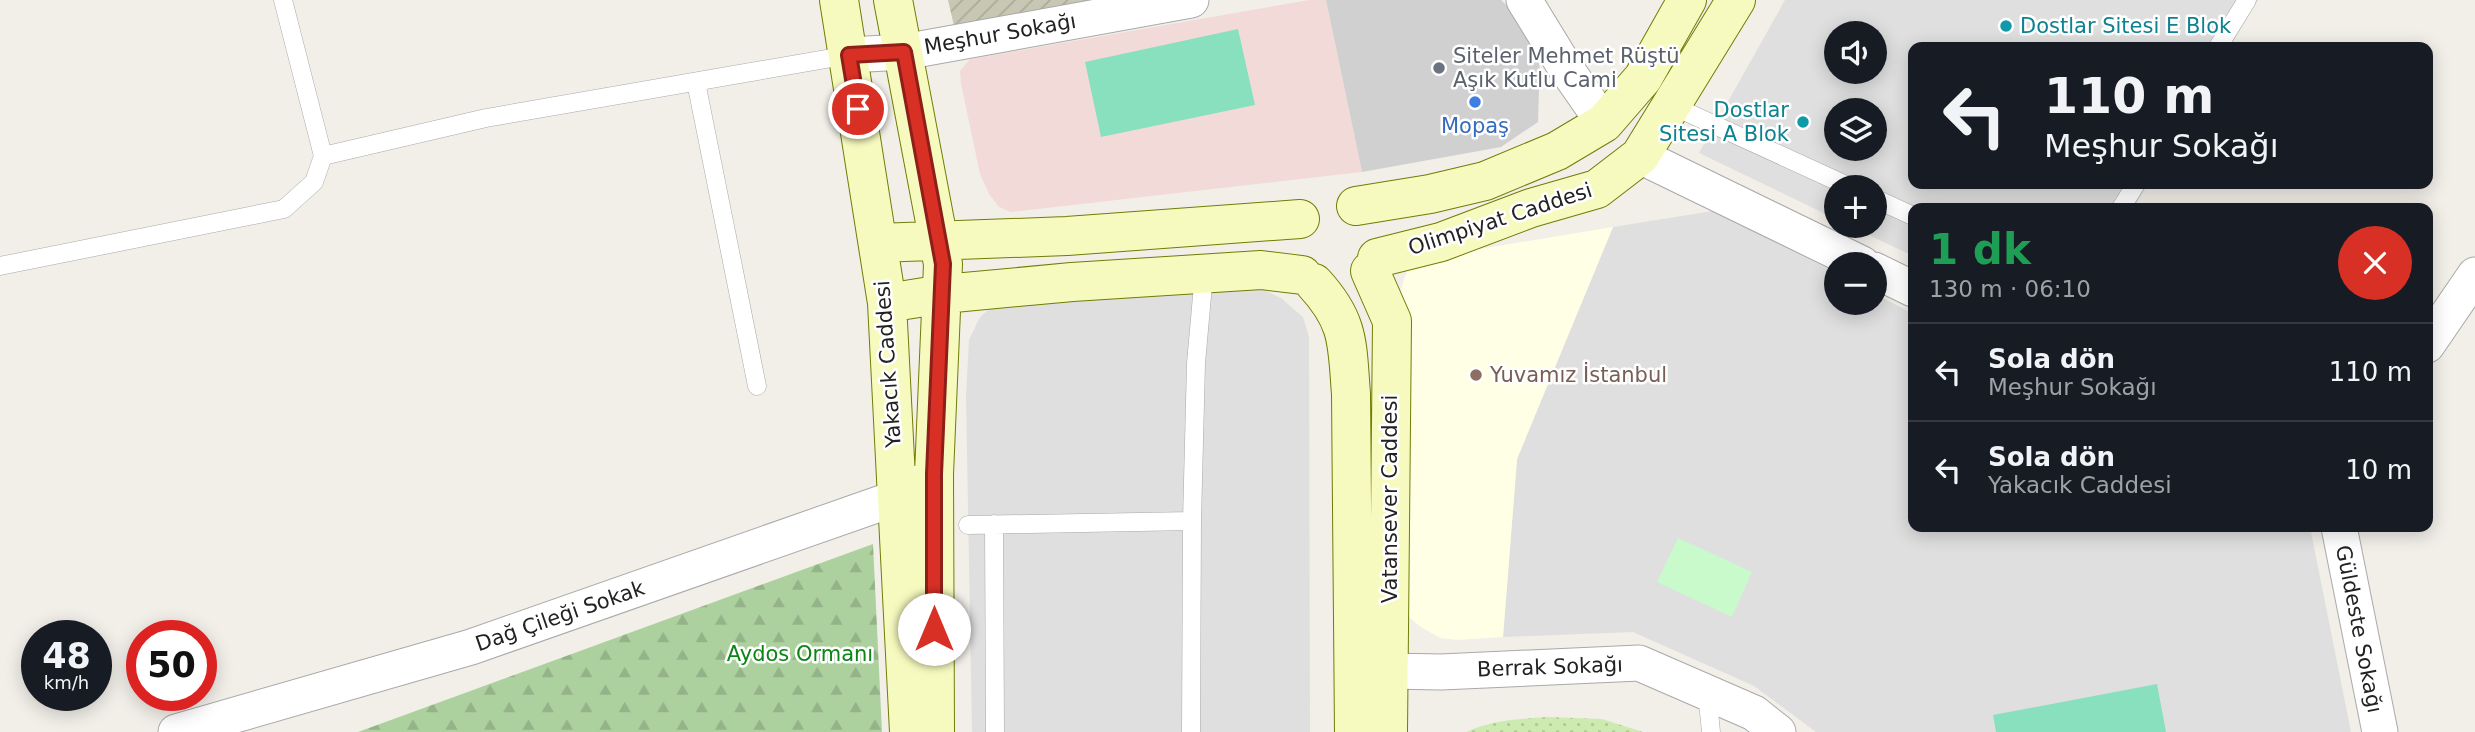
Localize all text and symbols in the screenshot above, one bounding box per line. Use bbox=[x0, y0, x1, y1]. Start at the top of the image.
street label: Meşhur Sokağı bbox=[922, 9, 1078, 59]
place label: Dostlar Sitesi E Blok bbox=[2020, 14, 2232, 38]
marker: Dostlar Sitesi E Blok bbox=[1998, 18, 2014, 34]
map controls bbox=[1824, 21, 1887, 315]
button: sound bbox=[1824, 21, 1887, 84]
place label: Siteler Mehmet Rüştü Aşık Kutlu Cami bbox=[1453, 44, 1679, 92]
marker: Siteler Mehmet Rüştü Aşık Kutlu Cami bbox=[1431, 60, 1447, 76]
text: 110 m bbox=[2044, 68, 2214, 125]
icon: left bbox=[1929, 70, 2020, 161]
pin bbox=[828, 79, 888, 139]
icon: arrive bbox=[839, 90, 877, 128]
marker: Mopaş bbox=[1467, 94, 1483, 110]
place label: Dostlar Sitesi A Blok bbox=[1659, 98, 1790, 146]
button: layers bbox=[1824, 98, 1887, 161]
place label: Mopaş bbox=[1441, 114, 1509, 138]
marker: Dostlar Sitesi A Blok bbox=[1795, 114, 1811, 130]
text: Meşhur Sokağı bbox=[2044, 127, 2279, 165]
button: + bbox=[1824, 175, 1887, 238]
street label: Olimpiyat Caddesi bbox=[1405, 178, 1595, 260]
text: 1 dk bbox=[1929, 225, 2031, 274]
button: close bbox=[2338, 226, 2412, 300]
button: − bbox=[1824, 252, 1887, 315]
text: 130 m · 06:10 bbox=[1929, 276, 2091, 302]
street label: Yakacık Caddesi bbox=[870, 280, 906, 449]
text: Sola dön bbox=[1988, 344, 2115, 374]
icon: left bbox=[1929, 353, 1967, 391]
text: 110 m bbox=[2329, 357, 2412, 387]
place label: Yuvamız İstanbul bbox=[1489, 362, 1667, 387]
marker: Yuvamız İstanbul bbox=[1468, 367, 1484, 383]
text: Meşhur Sokağı bbox=[1988, 374, 2157, 400]
street label: Vatansever Caddesi bbox=[1378, 395, 1402, 603]
text: Sola dön bbox=[1988, 442, 2115, 472]
icon: left bbox=[1929, 451, 1967, 489]
text: 10 m bbox=[2345, 455, 2412, 485]
text: Yakacık Caddesi bbox=[1988, 472, 2172, 498]
street label: Güldeste Sokağı bbox=[2331, 543, 2387, 715]
street label: Dağ Çileği Sokak bbox=[472, 576, 648, 656]
position arrow bbox=[897, 592, 971, 666]
speed limit sign: 50 bbox=[126, 620, 217, 711]
text: 48 bbox=[42, 636, 91, 676]
park label: Aydos Ormanı bbox=[727, 642, 873, 666]
street label: Berrak Sokağı bbox=[1477, 652, 1623, 682]
text: km/h bbox=[44, 672, 89, 693]

